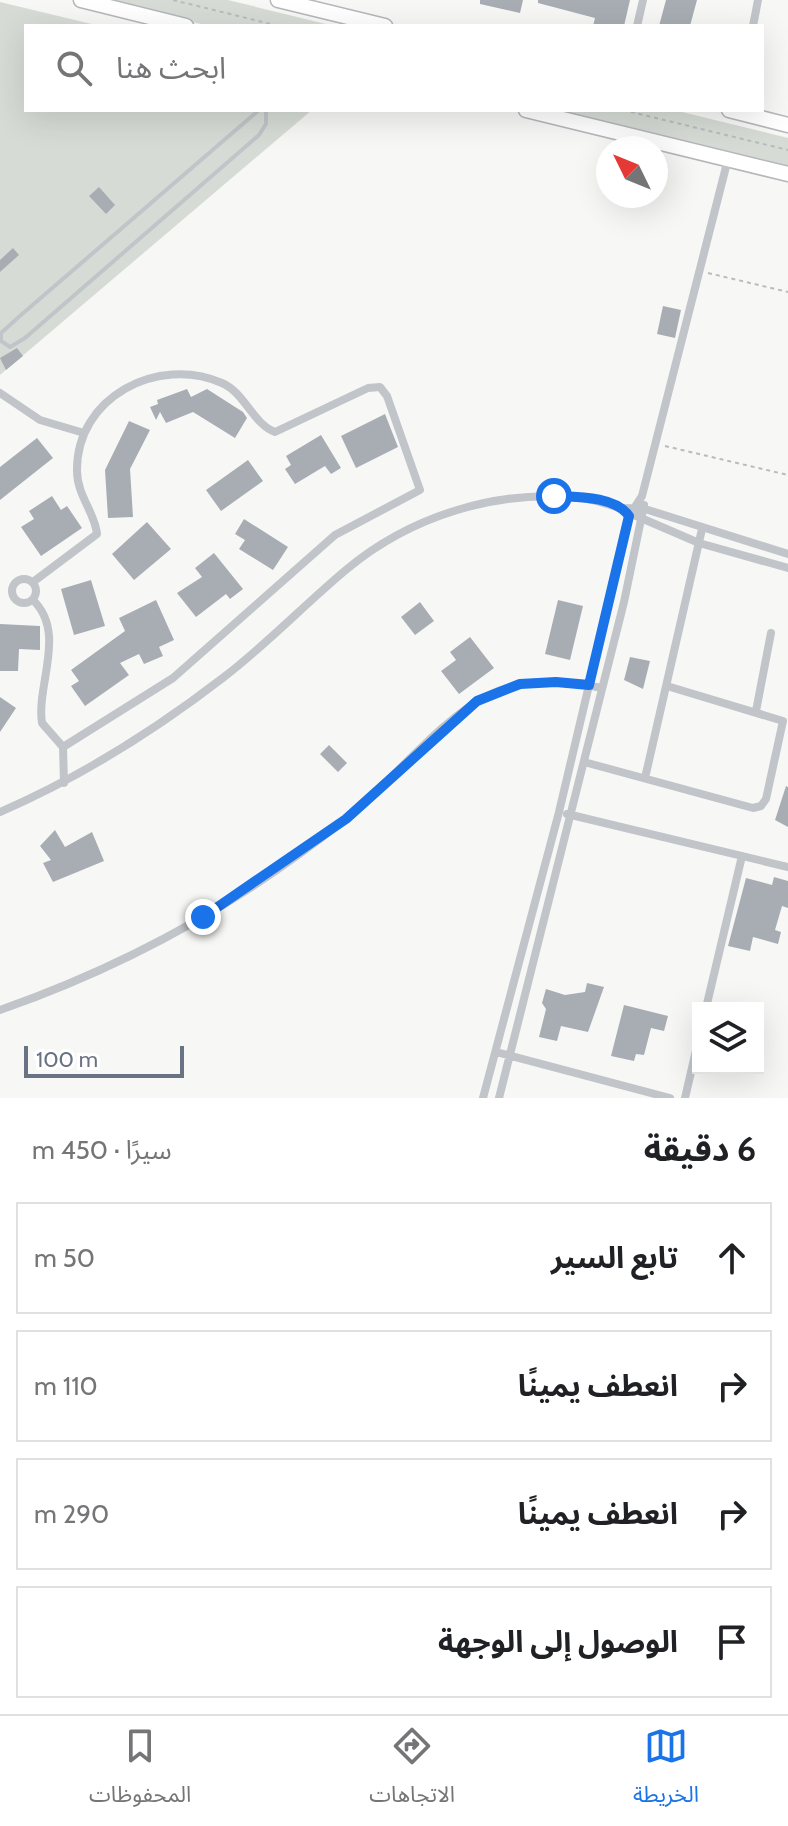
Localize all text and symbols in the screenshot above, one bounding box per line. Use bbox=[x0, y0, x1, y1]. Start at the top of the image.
search box bbox=[24, 24, 764, 112]
icon: search bbox=[52, 46, 96, 90]
text: ابحث هنا bbox=[116, 49, 226, 86]
north arrow bbox=[596, 136, 668, 208]
route start bbox=[536, 478, 572, 514]
route end bbox=[185, 899, 221, 935]
map controls bbox=[692, 1002, 764, 1074]
button: layers bbox=[692, 1002, 764, 1074]
scale bar bbox=[24, 1042, 184, 1078]
text: 100 m bbox=[36, 1046, 98, 1073]
text: 6 دقيقة bbox=[644, 1128, 756, 1170]
text: سيرًا · 450 m bbox=[32, 1134, 172, 1166]
icon: ahead bbox=[710, 1236, 754, 1280]
text: تابع السير bbox=[551, 1239, 678, 1276]
text: 50 m bbox=[34, 1242, 95, 1274]
icon: right bbox=[710, 1364, 754, 1408]
text: انعطف يمينًا bbox=[518, 1367, 678, 1404]
text: 110 m bbox=[34, 1370, 98, 1402]
icon: right bbox=[710, 1492, 754, 1536]
text: انعطف يمينًا bbox=[518, 1495, 678, 1532]
text: 290 m bbox=[34, 1498, 109, 1530]
icon: arrive bbox=[710, 1620, 754, 1664]
text: الوصول إلى الوجهة bbox=[438, 1623, 678, 1660]
tab: المحفوظات bbox=[89, 1724, 191, 1818]
tab: الاتجاهات bbox=[369, 1724, 455, 1818]
tab: الخريطة bbox=[633, 1724, 699, 1818]

